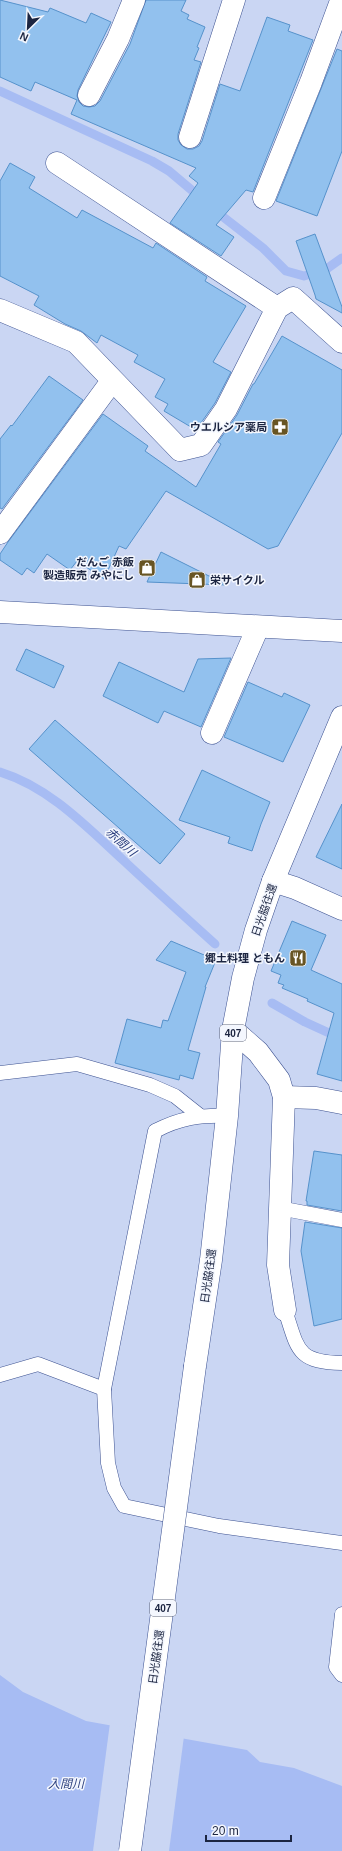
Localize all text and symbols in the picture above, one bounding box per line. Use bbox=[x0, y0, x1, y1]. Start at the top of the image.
north arrow bbox=[8, 8, 48, 48]
text: N bbox=[18, 30, 30, 44]
pharmacy icon: ウエルシア薬局 bbox=[270, 417, 290, 437]
place label: ウエルシア薬局 bbox=[190, 421, 267, 433]
place label: だんご 赤飯 製造販売 みやにし bbox=[43, 556, 134, 581]
shop icon: だんご 赤飯 製造販売 みやにし bbox=[137, 558, 157, 578]
shop icon: 栄サイクル bbox=[187, 570, 207, 590]
place label: 栄サイクル bbox=[210, 574, 264, 586]
water label: 赤間川 bbox=[103, 825, 141, 861]
street label: 日光脇往還 bbox=[249, 882, 279, 938]
restaurant icon: 郷土料理 ともん bbox=[288, 948, 308, 968]
place label: 郷土料理 ともん bbox=[205, 952, 285, 964]
road number: 407 bbox=[220, 1025, 246, 1041]
street label: 日光脇往還 bbox=[198, 1248, 218, 1304]
road number: 407 bbox=[150, 1600, 176, 1616]
street label: 日光脇往還 bbox=[146, 1629, 166, 1685]
water label: 入間川 bbox=[48, 1777, 86, 1791]
scale bar bbox=[206, 1817, 291, 1843]
text: 20 m bbox=[212, 1824, 239, 1838]

